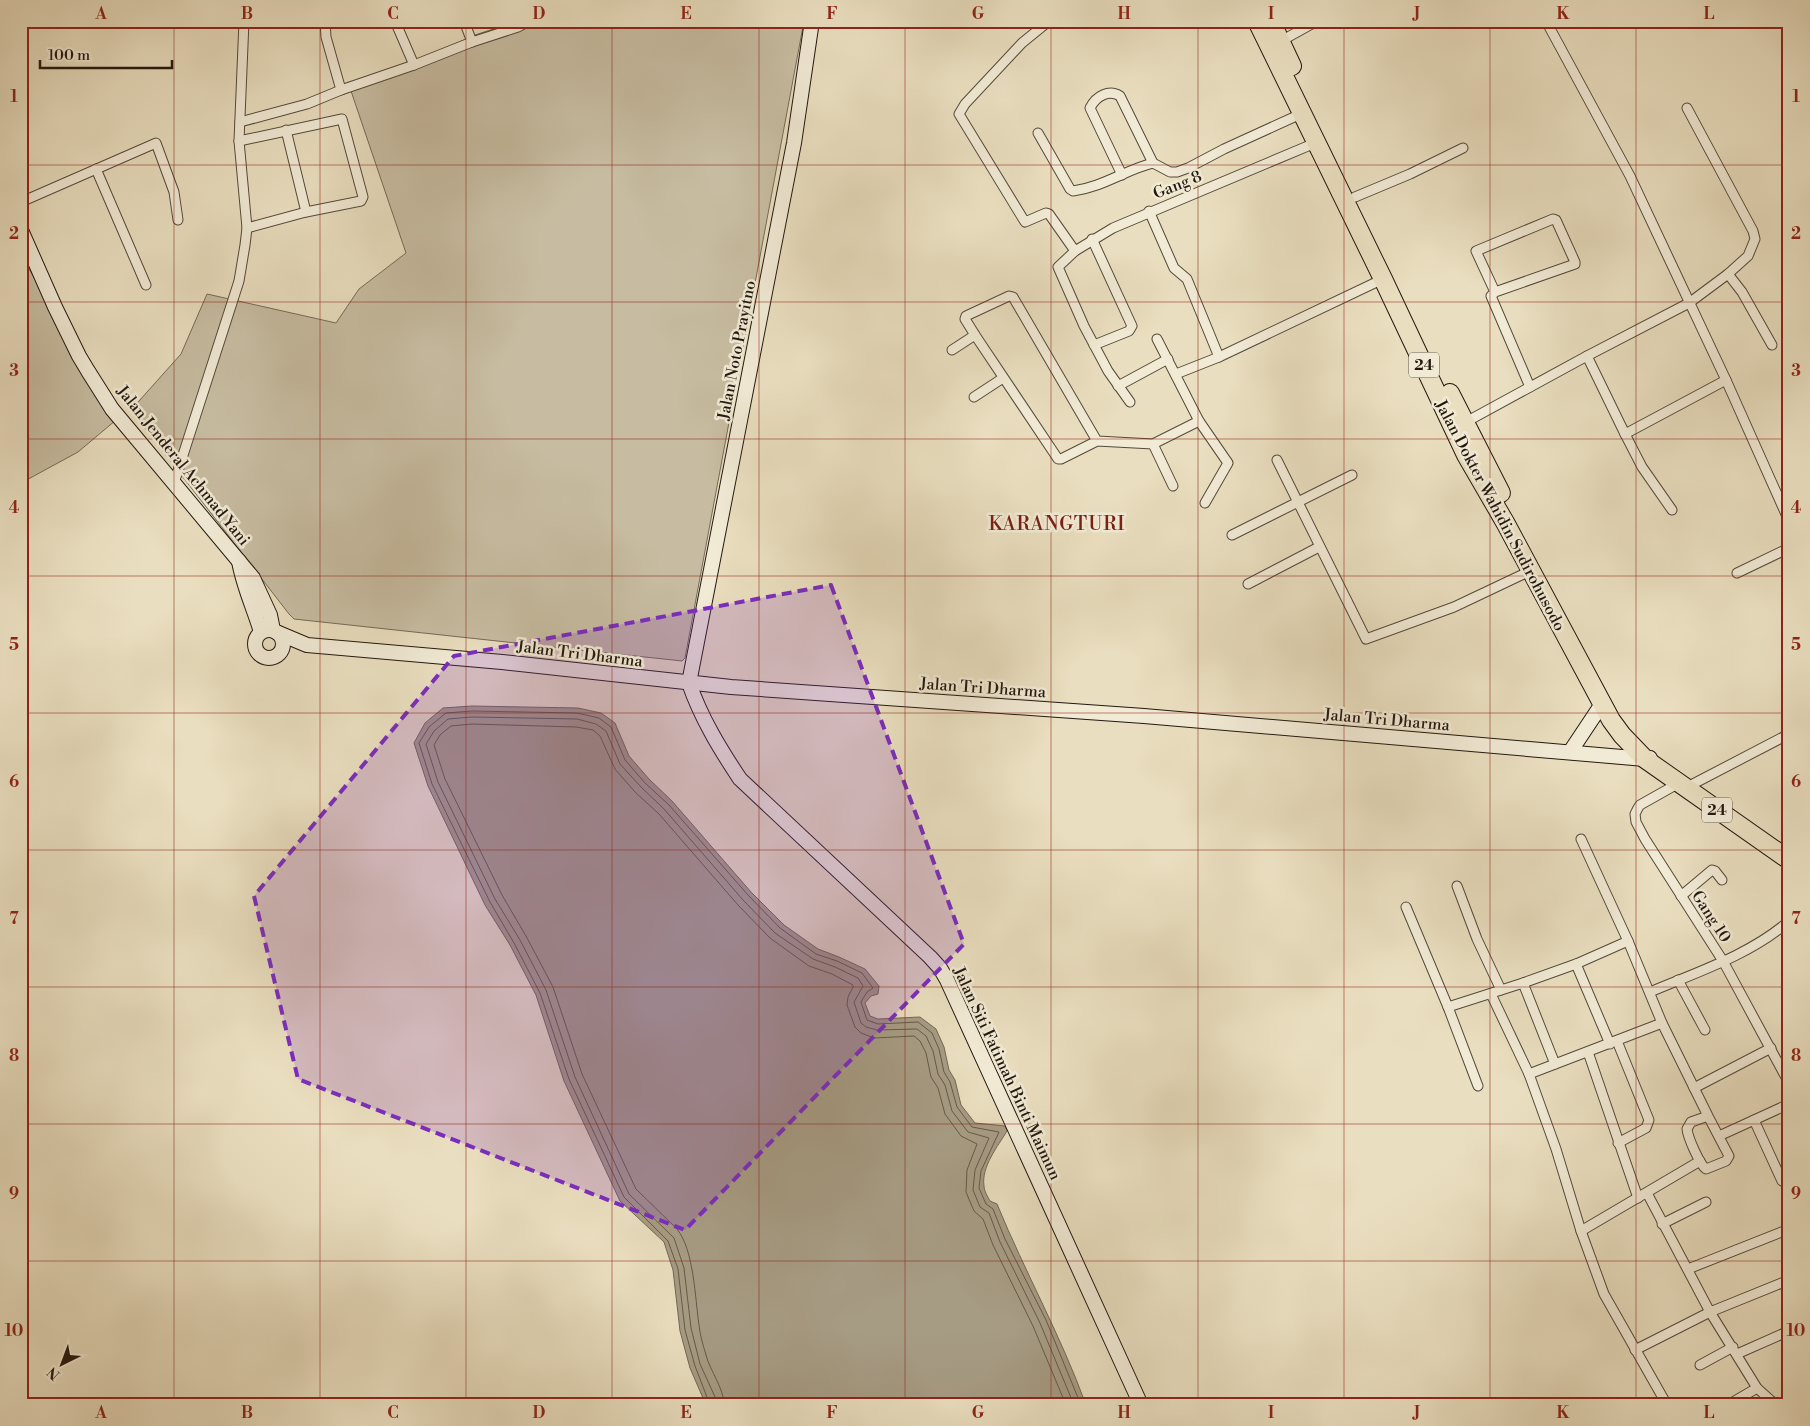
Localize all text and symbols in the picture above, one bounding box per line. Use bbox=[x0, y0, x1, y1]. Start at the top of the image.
text: A bbox=[94, 4, 107, 24]
text: B bbox=[241, 4, 253, 24]
text: C bbox=[387, 4, 399, 24]
text: D bbox=[533, 4, 546, 24]
text: E bbox=[680, 4, 692, 24]
text: F bbox=[826, 4, 838, 24]
text: G bbox=[972, 4, 985, 24]
text: H bbox=[1117, 4, 1131, 24]
text: I bbox=[1268, 4, 1274, 24]
text: J bbox=[1412, 4, 1420, 24]
text: K bbox=[1557, 4, 1571, 24]
text: L bbox=[1704, 4, 1715, 24]
scale bar bbox=[40, 38, 172, 70]
text: 100 m bbox=[48, 46, 90, 65]
text: 1 bbox=[10, 87, 18, 107]
text: 1 bbox=[1792, 87, 1800, 107]
street label: Gang 8 bbox=[1150, 166, 1205, 204]
text: 2 bbox=[9, 224, 19, 244]
text: 2 bbox=[1791, 224, 1801, 244]
street label: Jalan Noto Prayitno bbox=[713, 279, 760, 423]
road number: 24 bbox=[1409, 352, 1439, 378]
text: 3 bbox=[9, 361, 19, 381]
text: 3 bbox=[1791, 361, 1801, 381]
street label: Jalan Jenderal Achmad Yani bbox=[112, 381, 254, 550]
street label: Jalan Dokter Wahidin Sudirohusodo bbox=[1430, 396, 1570, 634]
text: 4 bbox=[9, 498, 20, 518]
text: 4 bbox=[1791, 498, 1802, 518]
district label: KARANGTURI bbox=[988, 512, 1126, 536]
text: 5 bbox=[9, 635, 19, 655]
text: 5 bbox=[1791, 635, 1801, 655]
street label: Jalan Tri Dharma bbox=[515, 636, 645, 672]
street label: Jalan Tri Dharma bbox=[918, 674, 1048, 702]
street label: Jalan Tri Dharma bbox=[1322, 704, 1452, 736]
text: 6 bbox=[9, 772, 19, 792]
text: 6 bbox=[1791, 772, 1801, 792]
road number: 24 bbox=[1702, 798, 1732, 822]
street label: Gang 10 bbox=[1687, 887, 1735, 946]
text: 7 bbox=[9, 909, 19, 929]
text: 7 bbox=[1791, 909, 1801, 929]
street label: Jalan Siti Fatimah Binti Maimun bbox=[948, 963, 1066, 1184]
text: 8 bbox=[9, 1046, 19, 1066]
text: 8 bbox=[1791, 1046, 1801, 1066]
text: 9 bbox=[9, 1184, 19, 1204]
text: 9 bbox=[1791, 1184, 1801, 1204]
text: 10 bbox=[5, 1321, 23, 1341]
text: 10 bbox=[1787, 1321, 1805, 1341]
north arrow bbox=[38, 1338, 88, 1388]
text: N bbox=[44, 1363, 64, 1383]
text: A bbox=[94, 1403, 107, 1423]
text: B bbox=[241, 1403, 253, 1423]
text: C bbox=[387, 1403, 399, 1423]
text: D bbox=[533, 1403, 546, 1423]
text: E bbox=[680, 1403, 692, 1423]
text: F bbox=[826, 1403, 838, 1423]
text: G bbox=[972, 1403, 985, 1423]
text: H bbox=[1117, 1403, 1131, 1423]
text: I bbox=[1268, 1403, 1274, 1423]
text: J bbox=[1412, 1403, 1420, 1423]
text: K bbox=[1557, 1403, 1571, 1423]
text: L bbox=[1704, 1403, 1715, 1423]

